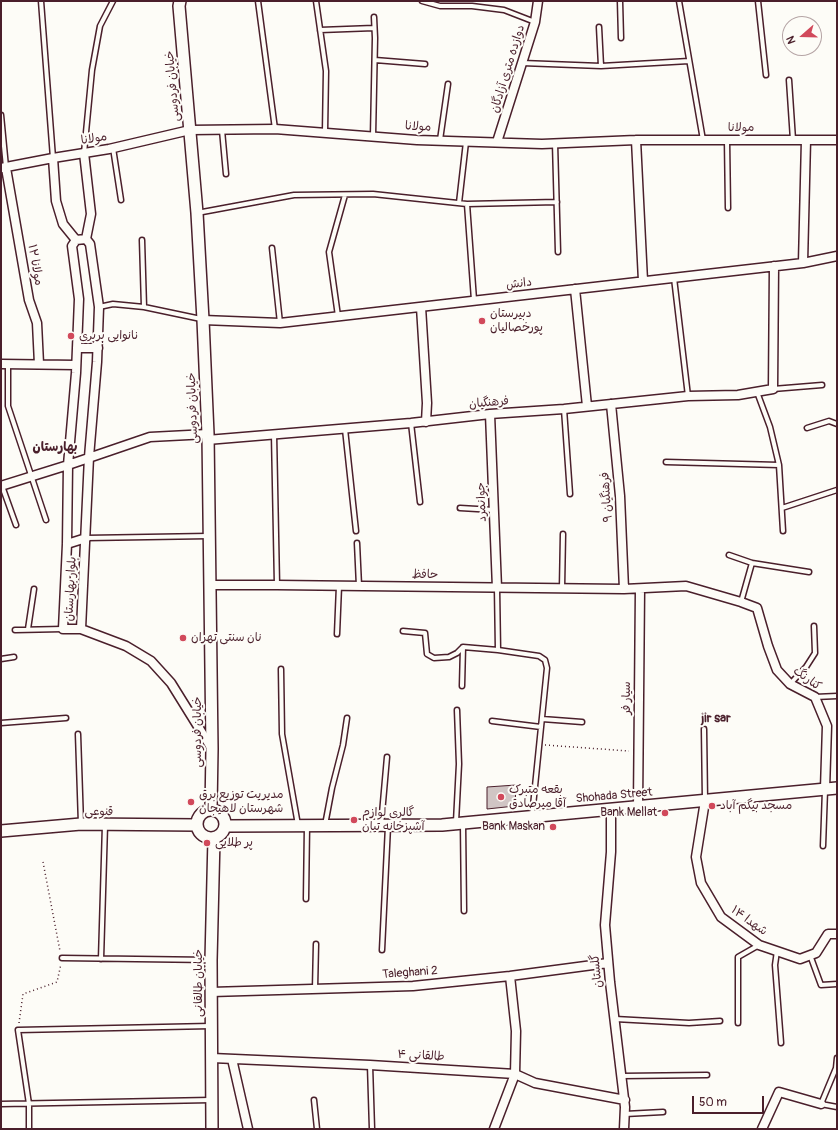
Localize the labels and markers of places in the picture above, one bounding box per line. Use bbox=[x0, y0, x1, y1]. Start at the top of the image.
place label: دبیرستان پورخصالیان bbox=[490, 307, 543, 335]
marker: دبیرستان پورخصالیان bbox=[477, 316, 487, 326]
place label: نانوایی بربری bbox=[79, 329, 139, 343]
marker: نانوایی بربری bbox=[66, 331, 76, 341]
place label: نان سنتی تهران bbox=[191, 631, 261, 645]
marker: نان سنتی تهران bbox=[178, 633, 188, 643]
place label: بقعه متبرک آقا میرصادق bbox=[509, 783, 566, 811]
place label: مدیریت توزیع برق شهرستان لاهیجان bbox=[199, 788, 284, 816]
marker: بقعه متبرک آقا میرصادق bbox=[496, 792, 506, 802]
marker: مدیریت توزیع برق شهرستان لاهیجان bbox=[186, 797, 196, 807]
place label: مسجد بیگم آباد bbox=[720, 799, 792, 813]
marker: مسجد بیگم آباد bbox=[707, 801, 717, 811]
place label: گالری لوازم آشپزخانه تیان bbox=[362, 806, 424, 834]
place label: Bank Mellat bbox=[600, 806, 657, 820]
marker: Bank Mellat bbox=[660, 808, 670, 818]
marker: گالری لوازم آشپزخانه تیان bbox=[349, 815, 359, 825]
place label: Bank Maskan bbox=[482, 820, 545, 834]
marker: Bank Maskan bbox=[548, 822, 558, 832]
place label: پر طلایی bbox=[215, 836, 253, 850]
marker: پر طلایی bbox=[202, 838, 212, 848]

